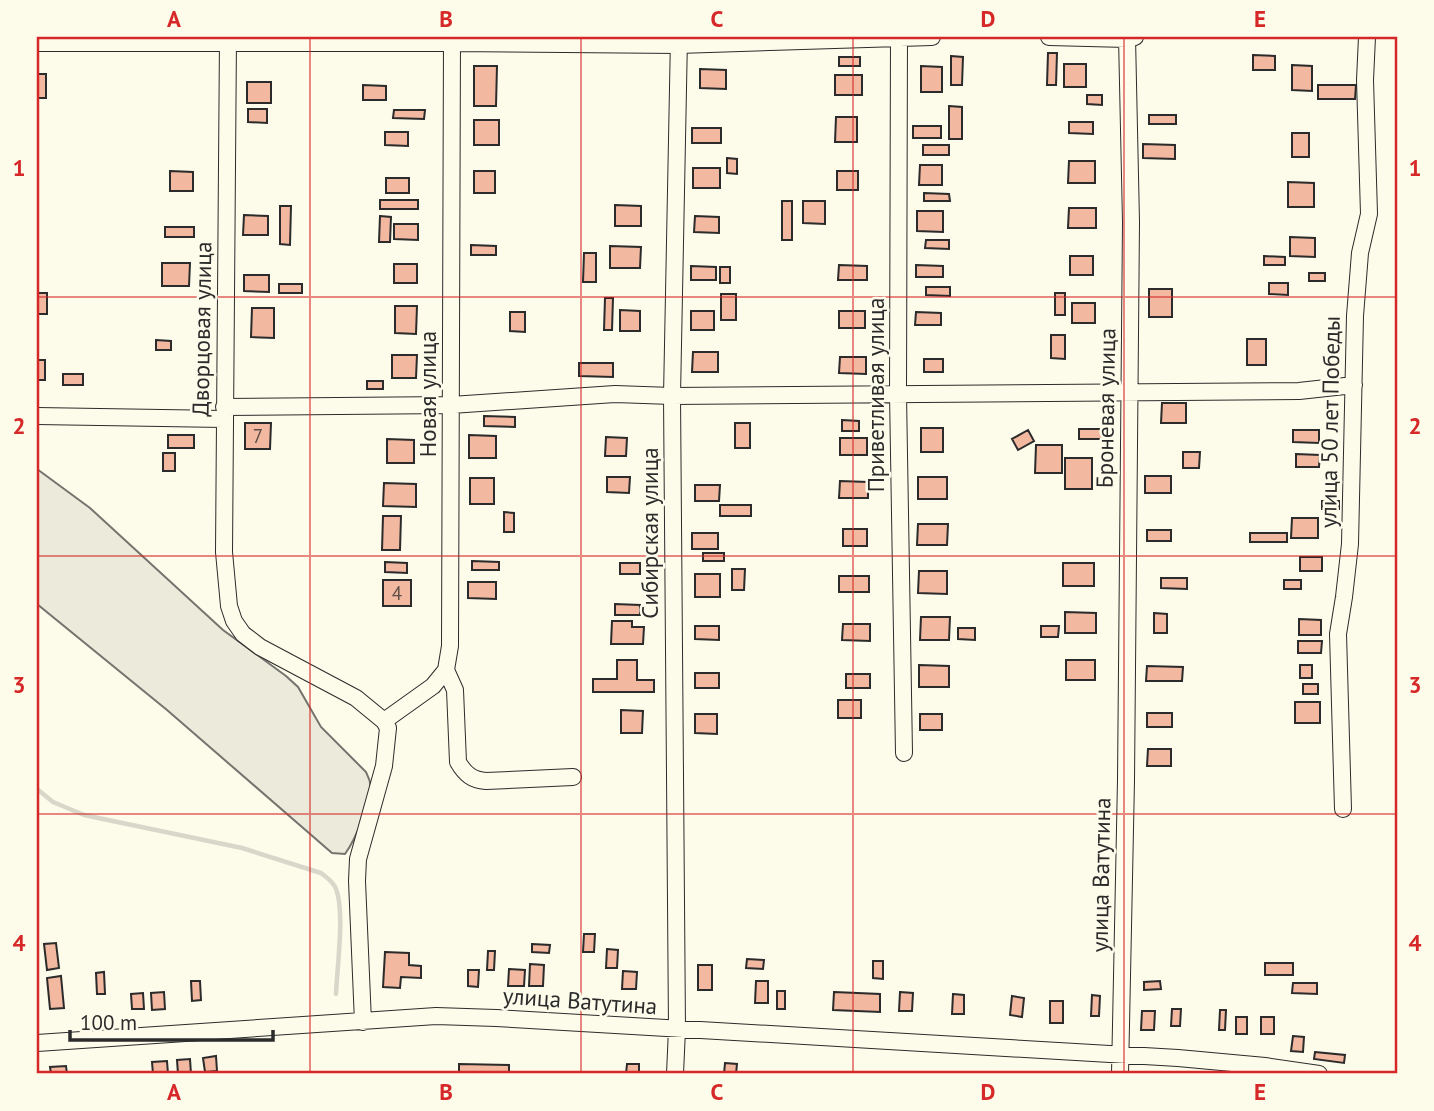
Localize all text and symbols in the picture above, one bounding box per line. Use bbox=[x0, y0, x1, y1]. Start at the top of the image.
text: A bbox=[167, 4, 181, 33]
text: B bbox=[439, 4, 453, 33]
text: C bbox=[711, 4, 724, 33]
text: D bbox=[981, 4, 995, 33]
text: E bbox=[1254, 4, 1266, 33]
text: 1 bbox=[12, 153, 26, 182]
text: 1 bbox=[1408, 153, 1422, 182]
street label: Дворцовая улица bbox=[185, 241, 218, 417]
street label: Приветливая улица bbox=[861, 298, 890, 492]
street label: улица 50 лет Победы bbox=[1313, 316, 1346, 528]
street label: Броневая улица bbox=[1090, 328, 1121, 488]
street label: Новая улица bbox=[413, 331, 442, 457]
text: 2 bbox=[12, 411, 26, 440]
text: 2 bbox=[1408, 411, 1422, 440]
house number: 7 bbox=[253, 424, 263, 448]
street label: Сибирская улица bbox=[635, 447, 664, 619]
house number: 4 bbox=[392, 581, 402, 605]
text: 3 bbox=[12, 670, 26, 699]
text: 3 bbox=[1408, 670, 1422, 699]
street label: улица Ватутина bbox=[1085, 797, 1116, 953]
text: 4 bbox=[12, 928, 26, 957]
text: 4 bbox=[1408, 928, 1422, 957]
street label: улица Ватутина bbox=[502, 981, 658, 1020]
scale bar bbox=[70, 999, 273, 1043]
text: 100 m bbox=[80, 1009, 137, 1036]
text: A bbox=[167, 1077, 181, 1106]
text: B bbox=[439, 1077, 453, 1106]
text: C bbox=[711, 1077, 724, 1106]
text: D bbox=[981, 1077, 995, 1106]
text: E bbox=[1254, 1077, 1266, 1106]

